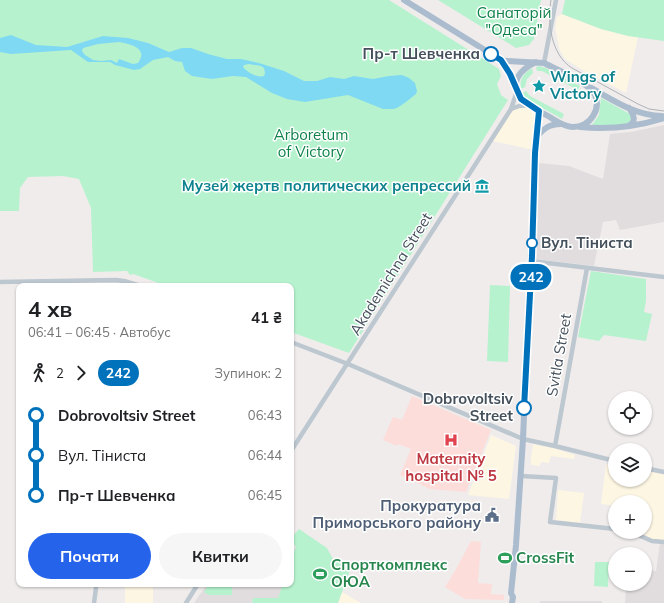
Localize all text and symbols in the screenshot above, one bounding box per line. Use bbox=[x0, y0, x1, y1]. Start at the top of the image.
park label: Санаторій "Одеса" bbox=[477, 3, 551, 39]
place label: Пр-т Шевченка bbox=[363, 44, 480, 63]
marker: Пр-т Шевченка bbox=[483, 46, 499, 62]
place label: Wings of Victory bbox=[549, 67, 616, 103]
place icon: Wings of Victory bbox=[531, 78, 547, 94]
park label: Arboretum of Victory bbox=[274, 125, 348, 161]
place label: Музей жертв политических репрессий bbox=[182, 176, 471, 195]
museum icon: Музей жертв политических репрессий bbox=[474, 178, 490, 194]
street label: Akademichna Street bbox=[345, 209, 436, 339]
place label: Вул. Тіниста bbox=[541, 233, 633, 252]
marker: Вул. Тіниста bbox=[526, 237, 538, 249]
line badge: 242 bbox=[508, 264, 554, 290]
text: 242 bbox=[518, 268, 544, 286]
text: 4 хв bbox=[28, 295, 72, 323]
text: 41 ₴ bbox=[251, 308, 282, 327]
street label: Svitla Street bbox=[542, 312, 575, 398]
text: 06:41 – 06:45 · Автобус bbox=[28, 324, 171, 340]
icon: walk bbox=[28, 362, 50, 384]
icon: forward bbox=[70, 362, 92, 384]
text: 242 bbox=[106, 364, 131, 382]
text: 2 bbox=[56, 365, 64, 381]
text: Зупинок: 2 bbox=[215, 365, 282, 381]
place label: Dobrovoltsiv Street bbox=[423, 389, 514, 425]
map controls bbox=[608, 391, 652, 591]
button: locate bbox=[608, 391, 652, 435]
marker: Dobrovoltsiv Street bbox=[516, 400, 532, 416]
text: Dobrovoltsiv Street bbox=[58, 406, 195, 425]
text: 06:43 bbox=[248, 407, 282, 423]
hospital icon: Maternity hospital № 5 bbox=[443, 432, 459, 448]
button: layers bbox=[608, 443, 652, 487]
text: Вул. Тіниста bbox=[58, 446, 146, 465]
text: 06:44 bbox=[248, 447, 282, 463]
place label: Maternity hospital № 5 bbox=[405, 449, 497, 485]
text: Пр-т Шевченка bbox=[58, 486, 175, 505]
text: 06:45 bbox=[248, 487, 282, 503]
button: + bbox=[608, 495, 652, 539]
place label: Прокуратура Приморського району bbox=[313, 496, 482, 532]
public building icon: Прокуратура Приморського району bbox=[484, 507, 500, 523]
button: Почати bbox=[28, 533, 151, 579]
button: Квитки bbox=[159, 533, 282, 579]
button: − bbox=[608, 547, 652, 591]
place label: CrossFit bbox=[516, 548, 574, 567]
sports icon: CrossFit bbox=[497, 550, 513, 566]
place label: Спорткомплекс ОЮА bbox=[331, 555, 448, 591]
sports icon: Спорткомплекс ОЮА bbox=[312, 566, 328, 582]

